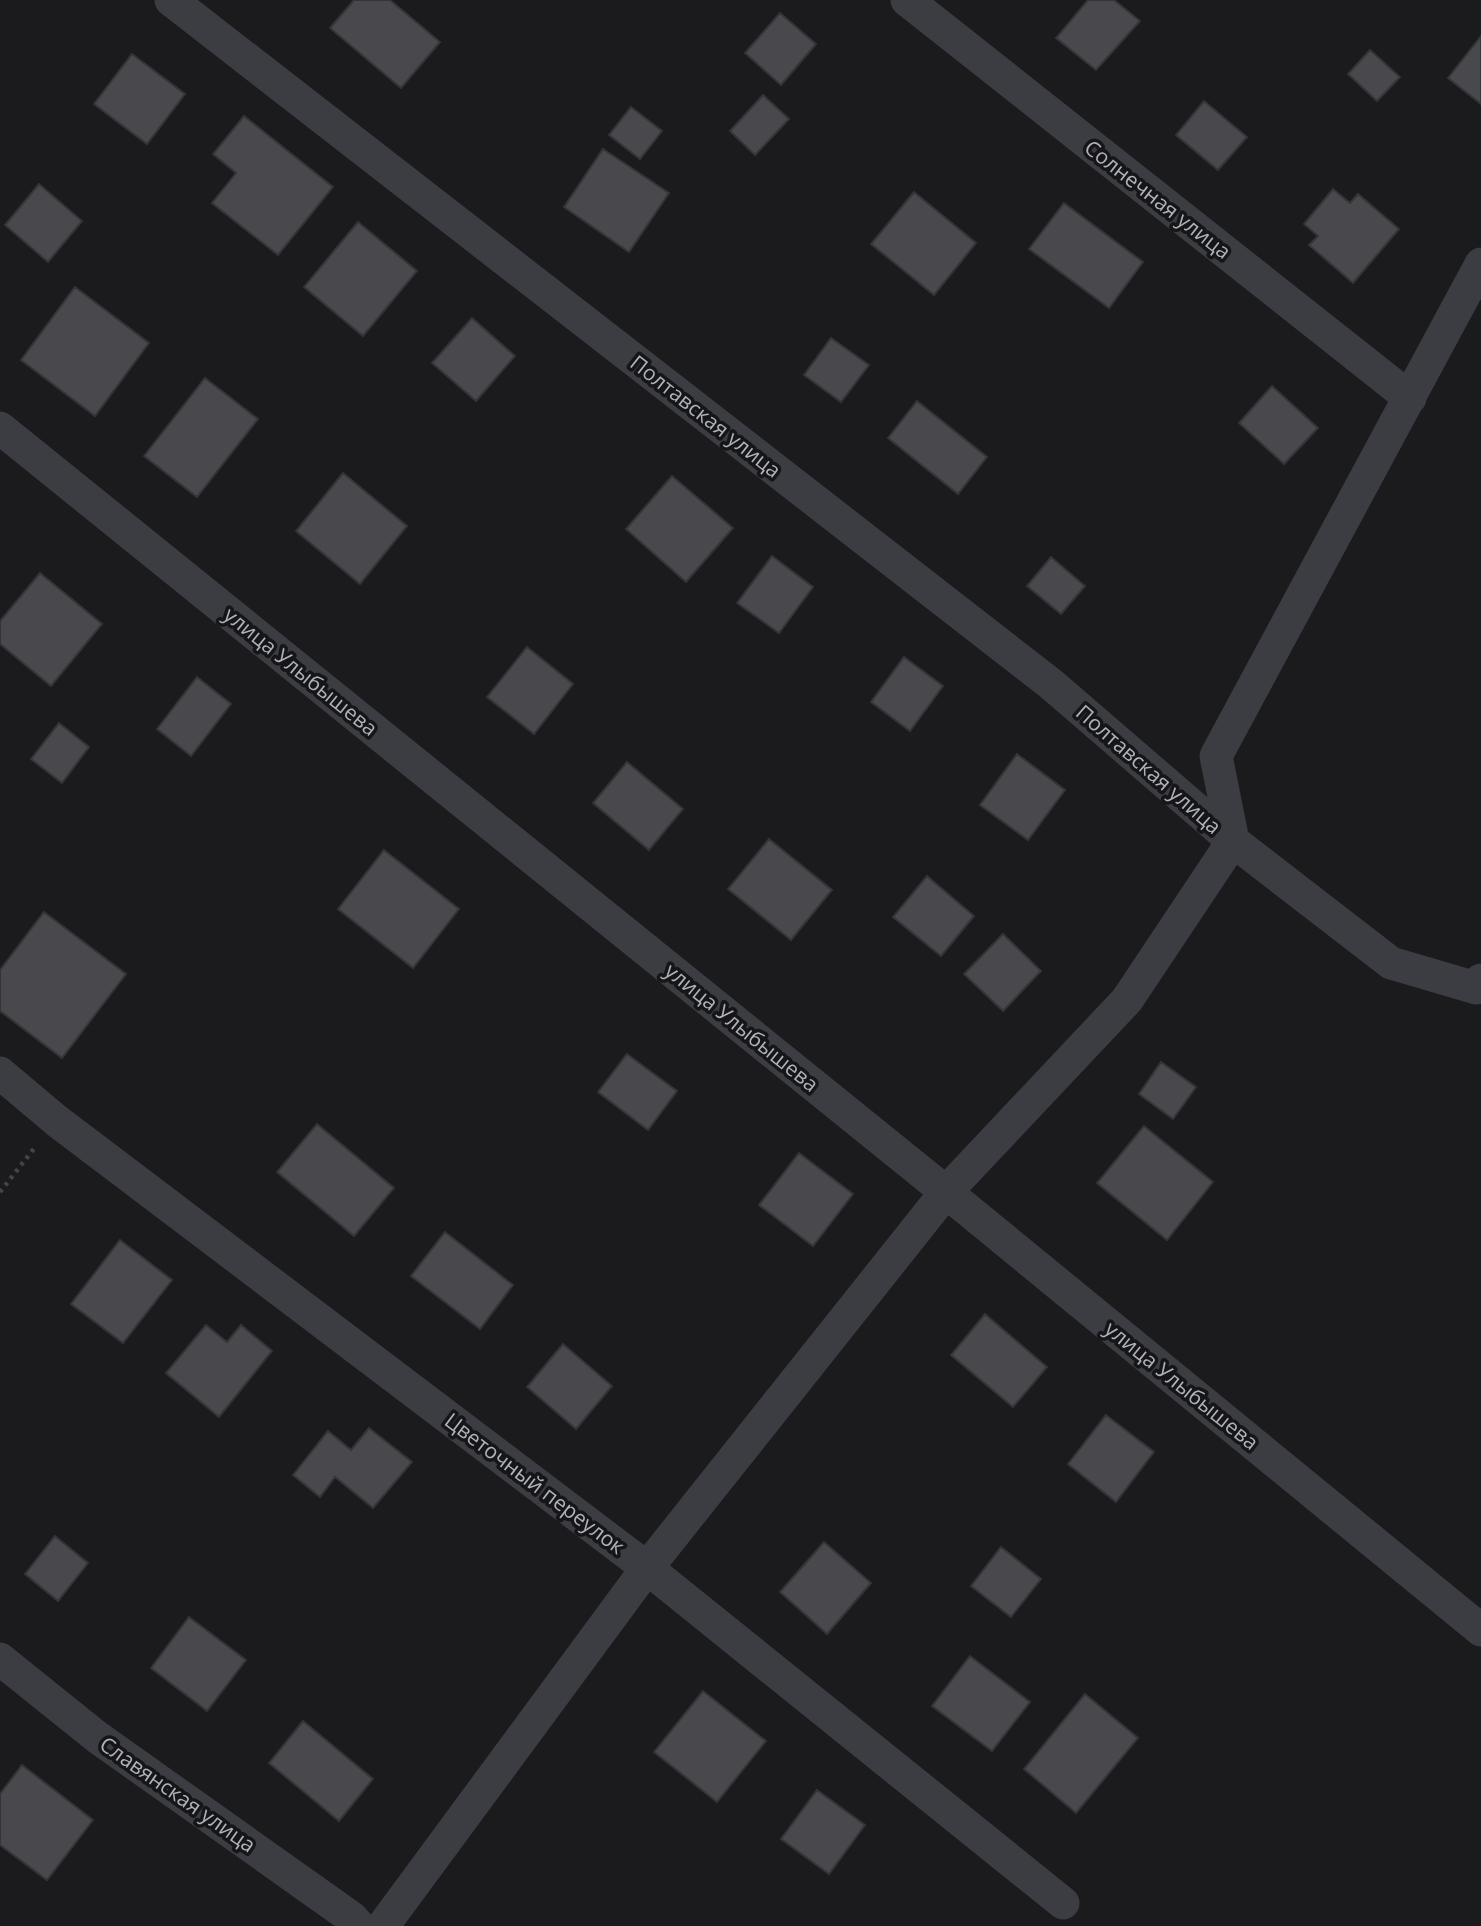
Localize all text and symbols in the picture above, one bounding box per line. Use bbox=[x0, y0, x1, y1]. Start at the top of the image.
street label: Солнечная улица bbox=[1079, 133, 1237, 265]
street label: Полтавская улица bbox=[625, 348, 787, 484]
street label: улица Улыбышева bbox=[218, 600, 384, 742]
street label: Полтавская улица bbox=[1070, 698, 1228, 840]
street label: улица Улыбышева bbox=[659, 956, 825, 1098]
street label: улица Улыбышева bbox=[1099, 1314, 1265, 1456]
street label: Цветочный переулок bbox=[439, 1406, 631, 1560]
street label: Славянская улица bbox=[94, 1730, 262, 1858]

